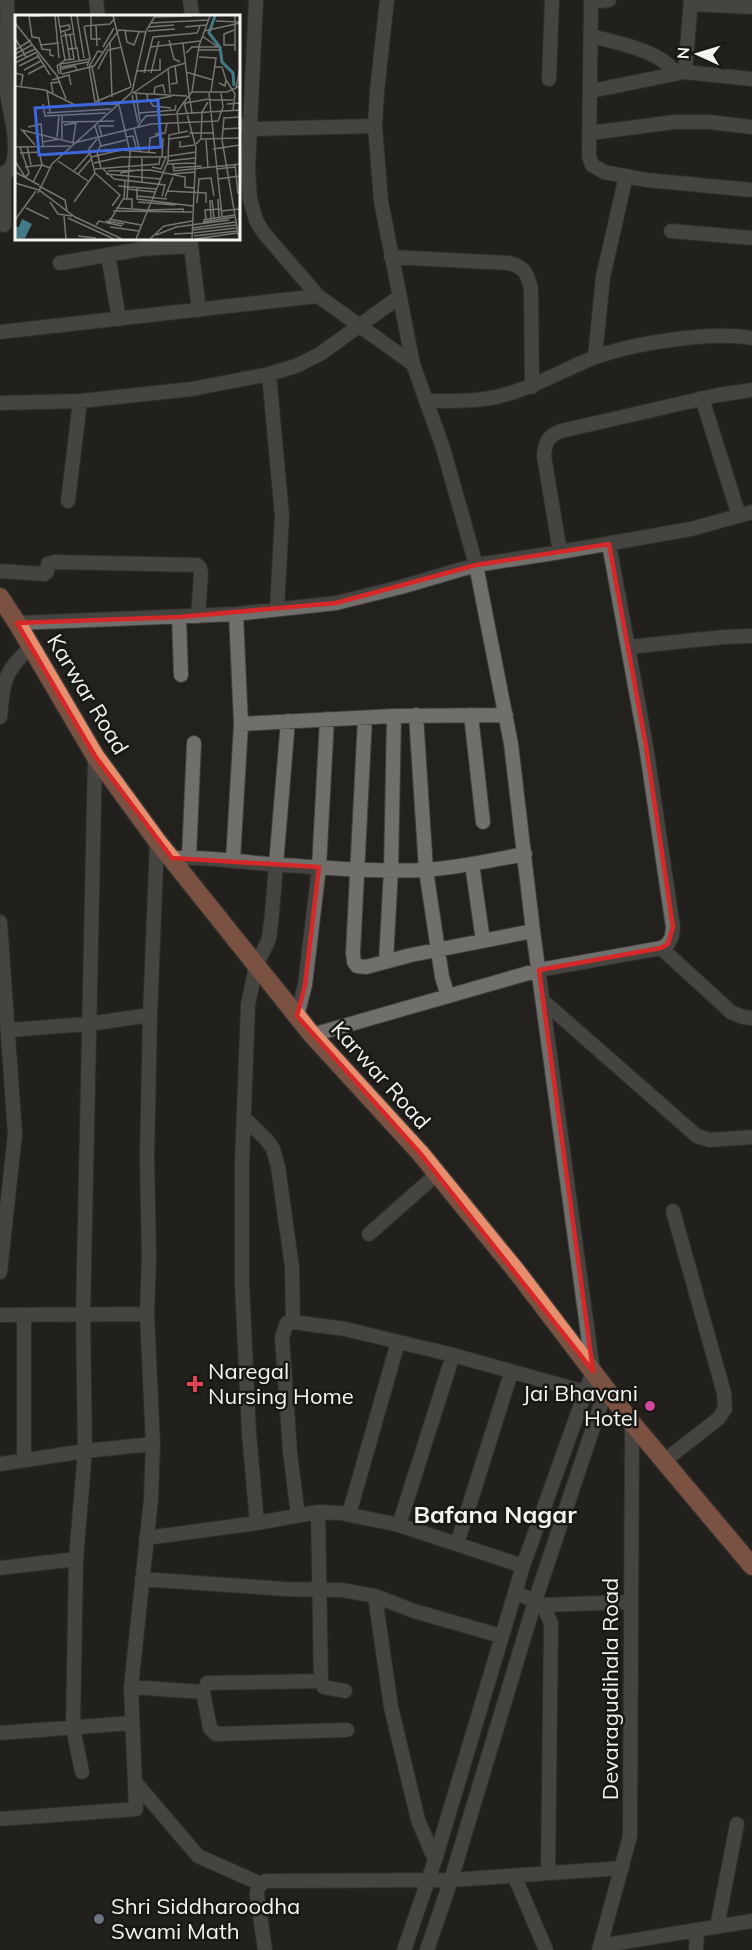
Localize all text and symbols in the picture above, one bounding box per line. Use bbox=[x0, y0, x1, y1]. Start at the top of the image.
inset map bbox=[15, 15, 240, 240]
north arrow bbox=[668, 24, 728, 84]
text: N bbox=[673, 46, 693, 60]
street label: Karwar Road bbox=[41, 629, 135, 759]
street label: Karwar Road bbox=[325, 1015, 437, 1135]
place label: Naregal Nursing Home bbox=[208, 1357, 354, 1410]
marker: Naregal Nursing Home bbox=[186, 1375, 204, 1393]
place label: Jai Bhavani Hotel bbox=[523, 1379, 638, 1432]
marker: Jai Bhavani Hotel bbox=[643, 1399, 657, 1413]
district label: Bafana Nagar bbox=[413, 1499, 577, 1529]
street label: Devaragudihala Road bbox=[596, 1578, 624, 1800]
place label: Shri Siddharoodha Swami Math bbox=[111, 1892, 300, 1945]
marker: Shri Siddharoodha Swami Math bbox=[92, 1912, 106, 1926]

